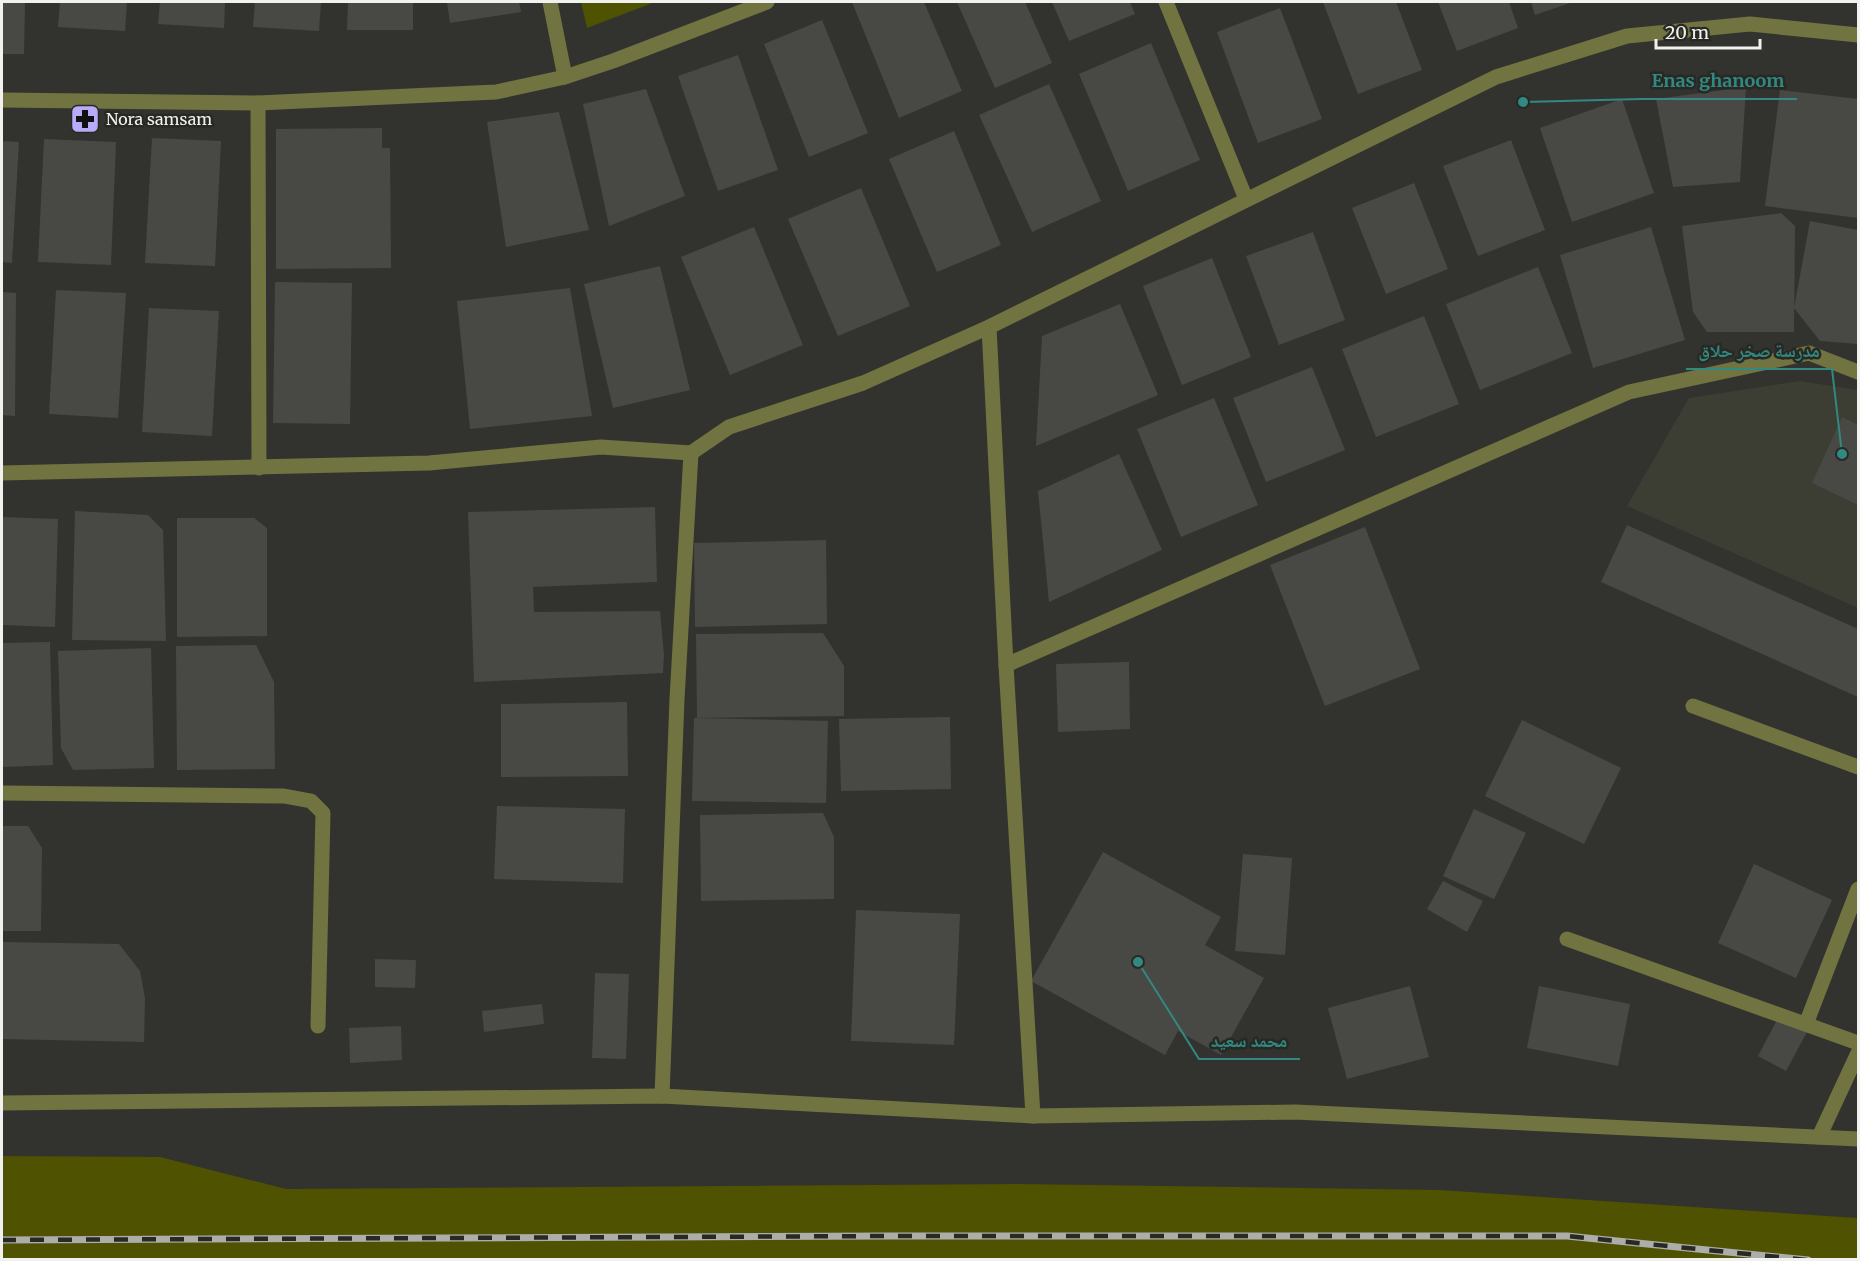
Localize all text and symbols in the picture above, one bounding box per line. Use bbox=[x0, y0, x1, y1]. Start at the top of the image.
scale bar bbox=[1656, 12, 1760, 50]
text: 20 m bbox=[1665, 21, 1709, 44]
callout: Enas ghanoom bbox=[1640, 63, 1797, 99]
text: Enas ghanoom bbox=[1652, 69, 1784, 92]
pharmacy icon: Nora samsam bbox=[69, 103, 101, 135]
place label: Nora samsam bbox=[106, 109, 212, 129]
callout: مدرسة صخر حلاق bbox=[1686, 333, 1832, 369]
text: مدرسة صخر حلاق bbox=[1698, 339, 1820, 362]
callout: محمد سعيد bbox=[1199, 1023, 1300, 1059]
text: محمد سعيد bbox=[1211, 1029, 1287, 1052]

